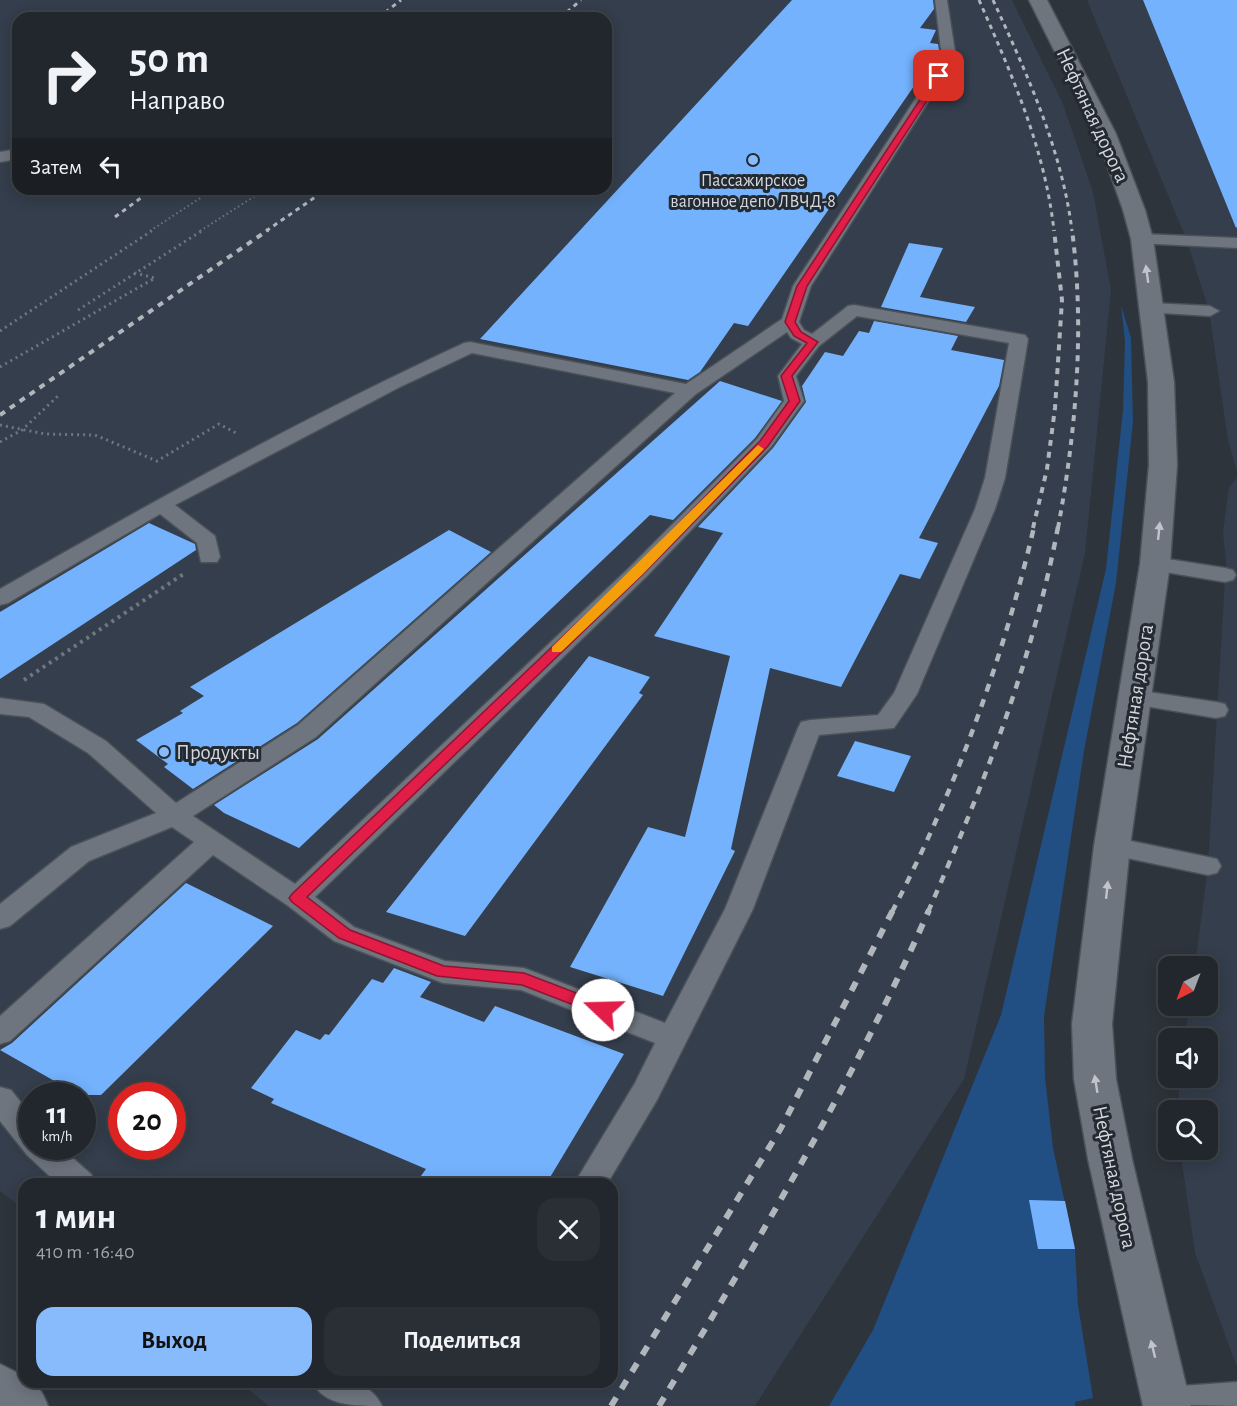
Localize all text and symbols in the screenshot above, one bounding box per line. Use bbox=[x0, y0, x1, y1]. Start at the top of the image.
icon: right bbox=[30, 36, 108, 114]
text: 50 m bbox=[129, 38, 209, 80]
street label: Нефтяная дорога bbox=[1052, 45, 1133, 186]
pin bbox=[913, 50, 964, 101]
icon: arrive bbox=[922, 59, 955, 92]
text: Направо bbox=[129, 87, 225, 114]
icon: left bbox=[94, 150, 127, 183]
marker: Пассажирское вагонное депо ЛВЧД-8 bbox=[746, 153, 760, 167]
text: Затем bbox=[30, 156, 82, 178]
place label: Пассажирское вагонное депо ЛВЧД-8 bbox=[670, 172, 836, 211]
one-way arrow bbox=[1143, 264, 1152, 283]
one-way arrow bbox=[1154, 521, 1164, 540]
street label: Нефтяная дорога bbox=[1114, 622, 1157, 770]
place label: Продукты bbox=[176, 742, 260, 763]
marker: Продукты bbox=[157, 745, 171, 759]
one-way arrow bbox=[1102, 880, 1112, 899]
north arrow bbox=[1158, 956, 1218, 1016]
map controls bbox=[1158, 956, 1218, 1160]
position arrow bbox=[571, 978, 635, 1042]
button: sound bbox=[1158, 1028, 1218, 1088]
one-way arrow bbox=[1092, 1074, 1101, 1093]
speed limit sign: 20 bbox=[108, 1082, 186, 1160]
text: 11 bbox=[46, 1099, 68, 1129]
button: search bbox=[1158, 1100, 1218, 1160]
street label: Нефтяная дорога bbox=[1089, 1104, 1140, 1251]
text: km/h bbox=[42, 1129, 72, 1144]
button: close bbox=[537, 1198, 600, 1261]
text: 1 мин bbox=[36, 1199, 116, 1235]
text: 410 m · 16:40 bbox=[36, 1242, 135, 1262]
button: Выход bbox=[36, 1307, 312, 1376]
button: Поделиться bbox=[324, 1307, 600, 1376]
one-way arrow bbox=[1148, 1340, 1157, 1358]

